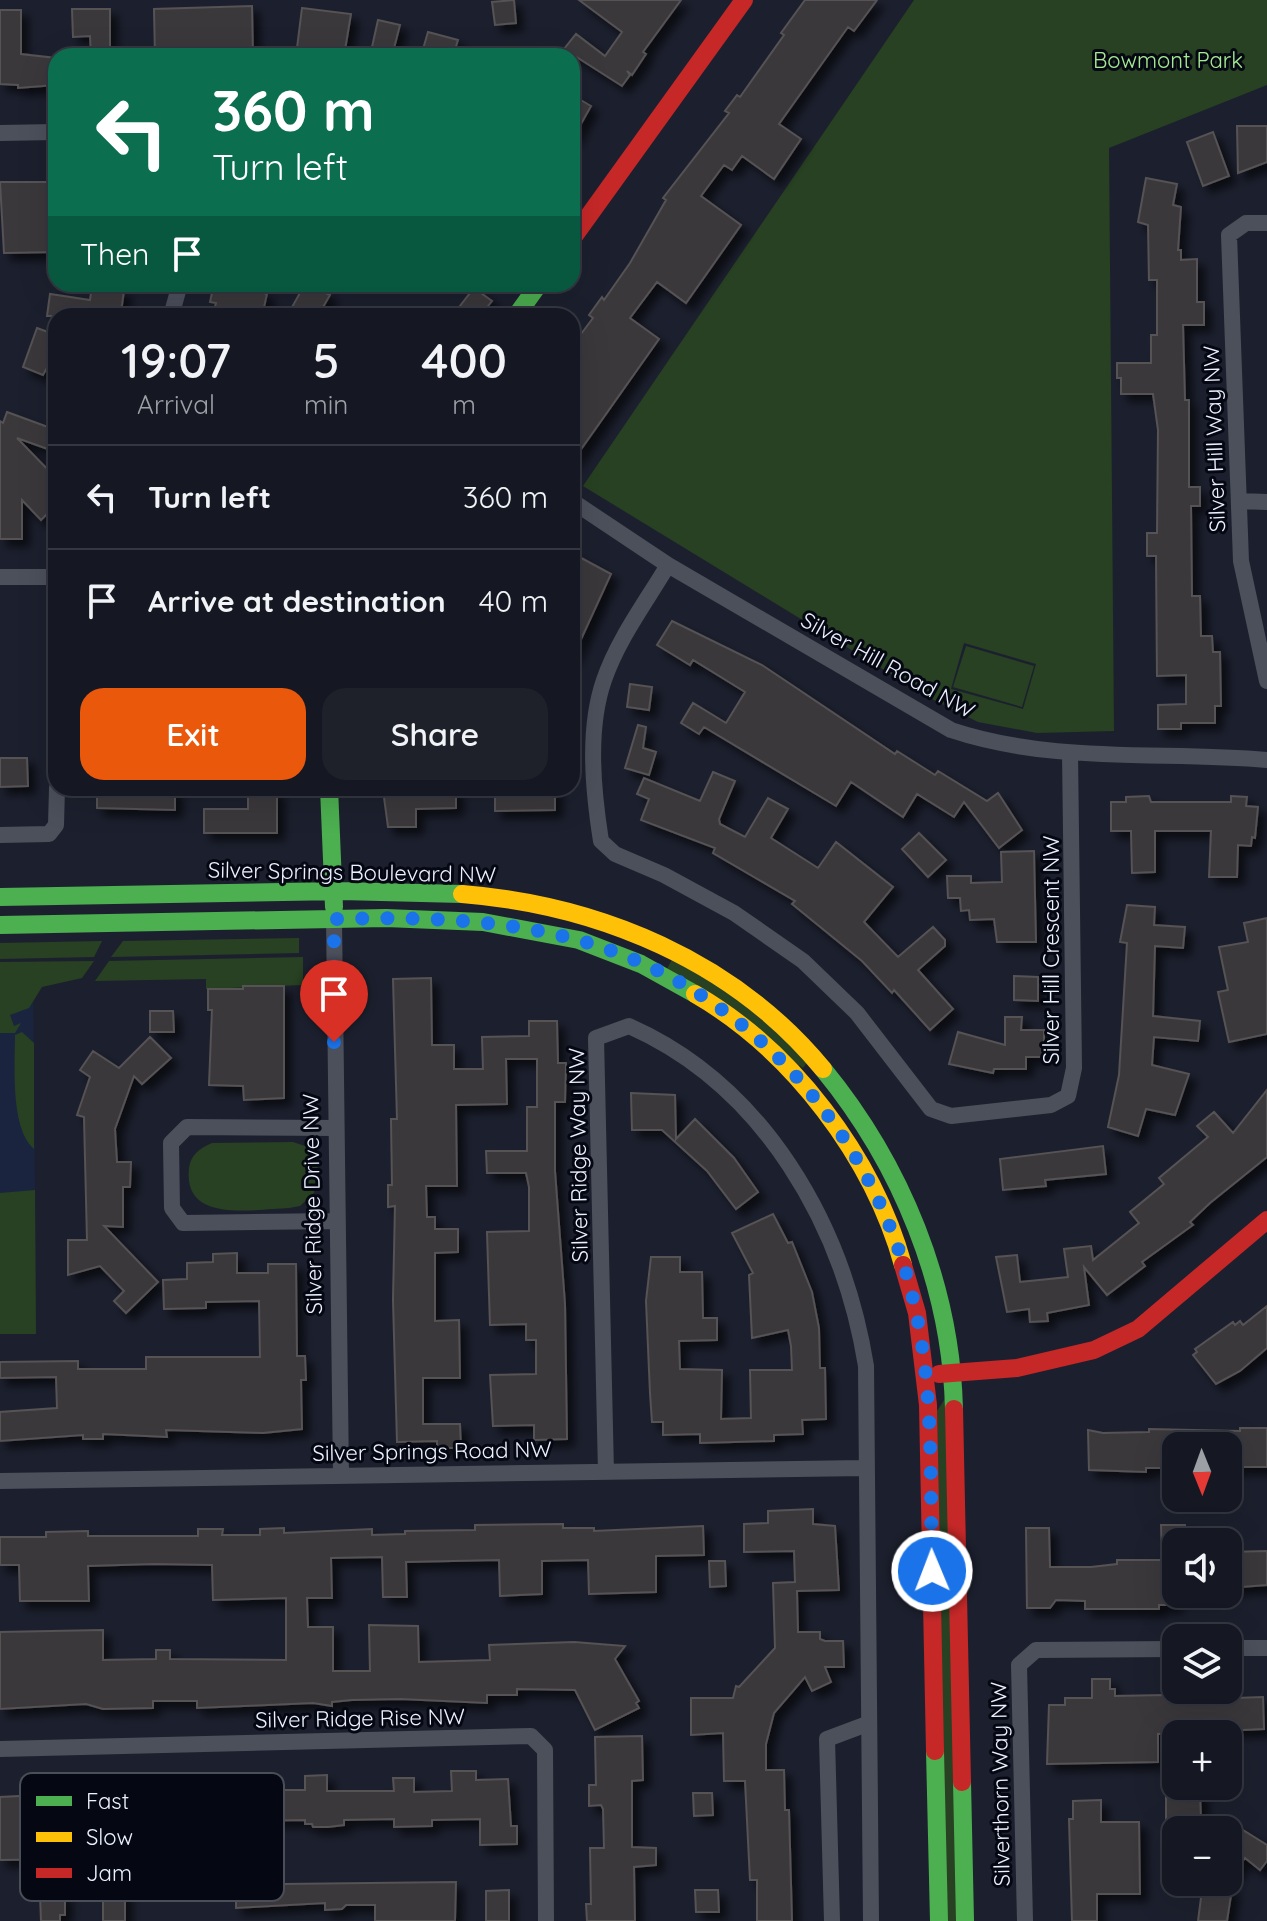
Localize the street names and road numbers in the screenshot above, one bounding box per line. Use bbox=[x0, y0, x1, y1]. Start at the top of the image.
street label: Silver Hill Way NW bbox=[1197, 345, 1231, 533]
street label: Silver Hill Road NW bbox=[796, 606, 980, 724]
street label: Silver Hill Crescent NW bbox=[1037, 835, 1065, 1065]
street label: Silver Springs Boulevard NW bbox=[208, 855, 496, 889]
street label: Silver Ridge Way NW bbox=[562, 1047, 594, 1263]
street label: Silver Ridge Drive NW bbox=[296, 1093, 328, 1315]
street label: Silver Springs Road NW bbox=[312, 1435, 552, 1467]
street label: Silverthorn Way NW bbox=[984, 1681, 1016, 1887]
street label: Silver Ridge Rise NW bbox=[255, 1702, 465, 1734]

